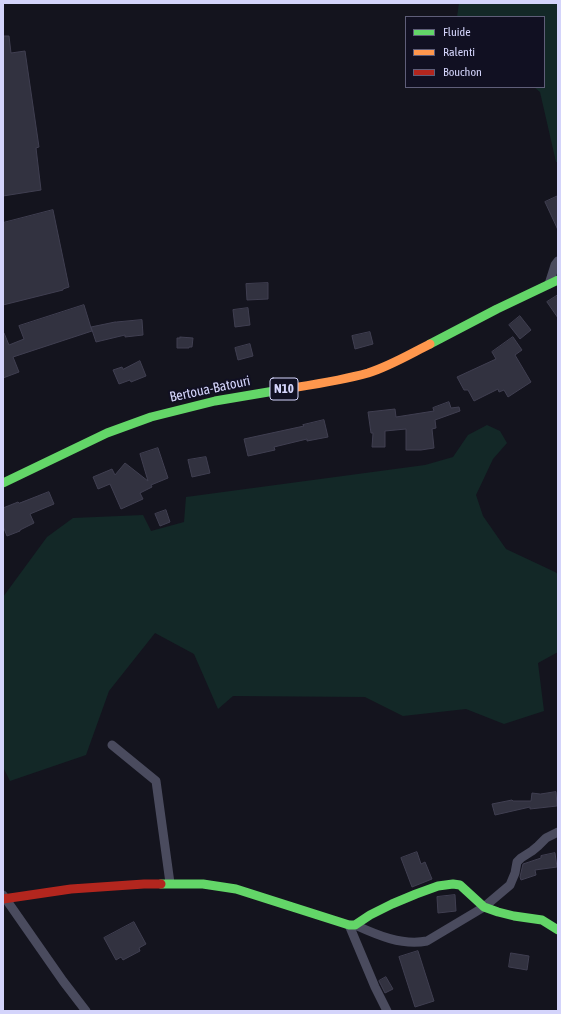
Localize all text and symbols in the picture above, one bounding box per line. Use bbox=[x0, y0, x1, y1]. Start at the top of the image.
legend bbox=[405, 16, 545, 88]
text: Fluide bbox=[443, 25, 471, 39]
text: Ralenti bbox=[443, 45, 475, 59]
text: Bouchon bbox=[443, 65, 482, 79]
street label: Bertoua-Batouri bbox=[168, 372, 252, 406]
road number: N10 bbox=[270, 378, 298, 400]

